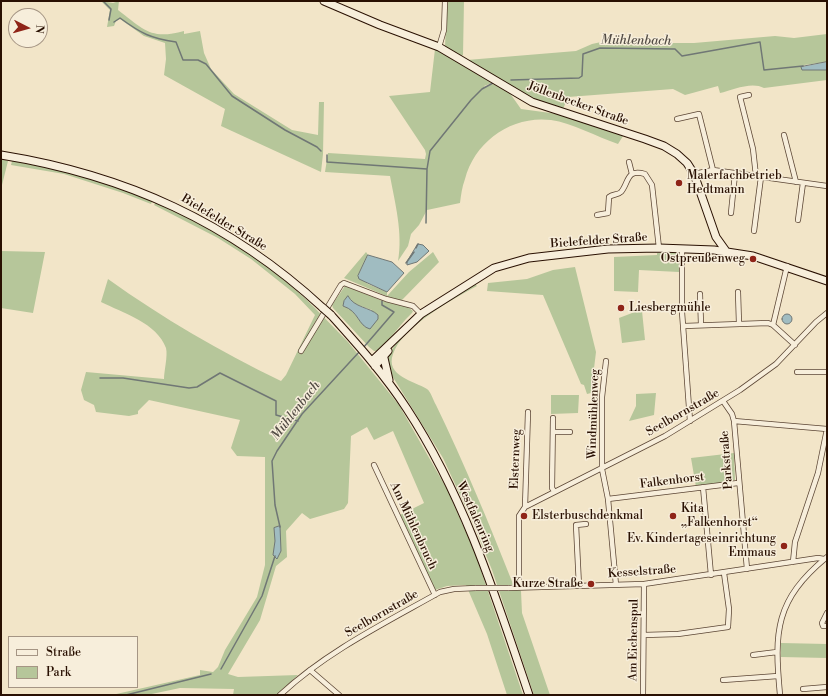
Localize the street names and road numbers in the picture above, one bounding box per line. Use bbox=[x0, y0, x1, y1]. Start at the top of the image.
street label: Jöllenbecker Straße bbox=[526, 79, 630, 129]
street label: Bielefelder Straße bbox=[179, 192, 269, 254]
street label: Bielefelder Straße bbox=[550, 230, 648, 252]
street label: Windmühlenweg bbox=[585, 369, 603, 459]
street label: Seelbornstraße bbox=[644, 386, 722, 440]
street label: Elsternweg bbox=[508, 429, 524, 489]
street label: Parkstraße bbox=[718, 430, 736, 490]
street label: Falkenhorst bbox=[639, 470, 705, 492]
street label: Westfalenring bbox=[453, 479, 497, 555]
street label: Am Mühlenbruch bbox=[386, 480, 440, 572]
street label: Kesselstraße bbox=[607, 562, 677, 582]
street label: Seelbornstraße bbox=[343, 587, 421, 641]
street label: Am Eichenspul bbox=[626, 599, 642, 681]

